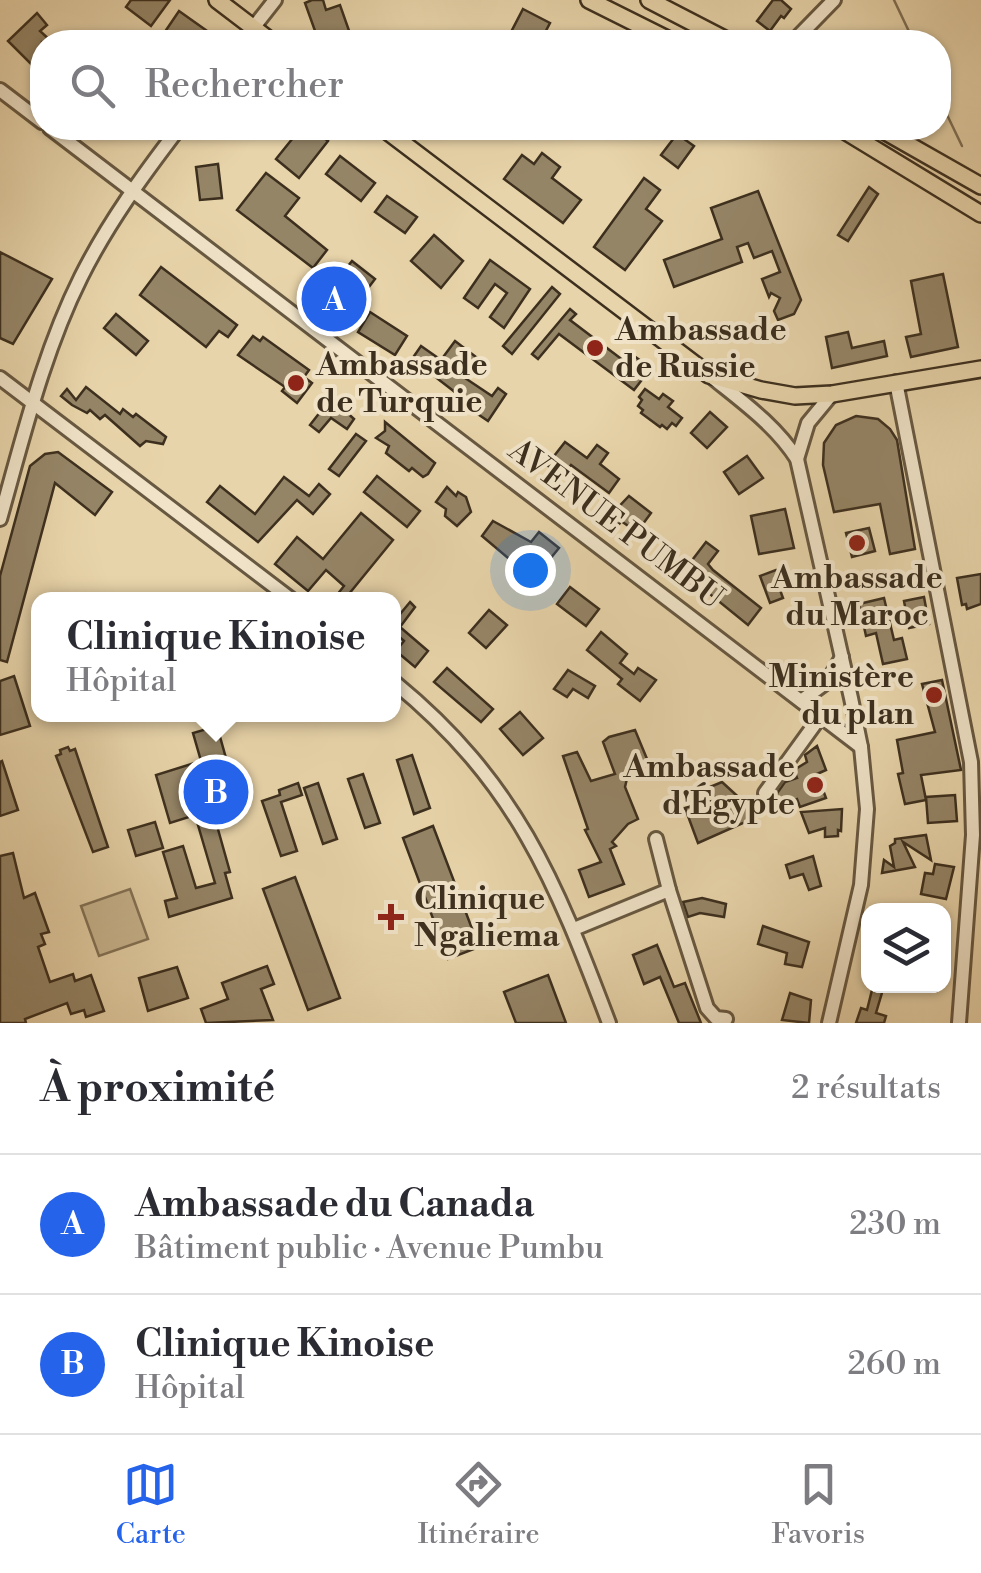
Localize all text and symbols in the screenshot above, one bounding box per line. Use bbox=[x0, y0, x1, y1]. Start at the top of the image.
search box bbox=[30, 30, 951, 140]
icon: search bbox=[65, 58, 120, 113]
text: Rechercher bbox=[145, 62, 344, 109]
pin: A bbox=[302, 262, 366, 336]
place label: Ambassade de Russie bbox=[614, 310, 787, 387]
marker: Ambassade de Russie bbox=[584, 337, 606, 359]
place label: Ambassade de Turquie bbox=[315, 345, 488, 422]
marker: Ambassade de Turquie bbox=[285, 372, 307, 394]
street label: AVENUE PUMBU bbox=[500, 430, 731, 618]
marker: Ambassade du Maroc bbox=[846, 532, 868, 554]
your location bbox=[505, 545, 556, 596]
place label: Ambassade du Maroc bbox=[770, 558, 943, 635]
popup bbox=[31, 592, 401, 722]
text: Clinique Kinoise bbox=[66, 614, 366, 661]
place label: Ministère du plan bbox=[769, 657, 914, 734]
text: Hôpital bbox=[66, 661, 176, 701]
marker: Ministère du plan bbox=[923, 684, 945, 706]
place label: Ambassade d'Égypte bbox=[622, 747, 795, 824]
pin: B bbox=[184, 754, 248, 830]
marker: Ambassade d'Égypte bbox=[804, 774, 826, 796]
place label: Clinique Ngaliema bbox=[414, 879, 560, 956]
map controls bbox=[861, 903, 951, 993]
button: layers bbox=[861, 903, 951, 993]
marker: Clinique Ngaliema bbox=[378, 904, 404, 930]
text: À proximité bbox=[40, 1062, 275, 1115]
text: 2 résultats bbox=[791, 1068, 941, 1108]
text: Ambassade du Canada bbox=[135, 1181, 534, 1228]
text: A bbox=[61, 1204, 84, 1244]
text: 230 m bbox=[849, 1204, 941, 1244]
text: Bâtiment public · Avenue Pumbu bbox=[135, 1228, 603, 1268]
text: Clinique Kinoise bbox=[135, 1321, 434, 1368]
text: B bbox=[60, 1344, 85, 1384]
text: 260 m bbox=[848, 1344, 941, 1384]
text: Hôpital bbox=[135, 1368, 245, 1408]
tab: Carte bbox=[116, 1457, 186, 1552]
tab: Itinéraire bbox=[418, 1457, 540, 1552]
tab: Favoris bbox=[771, 1457, 865, 1552]

